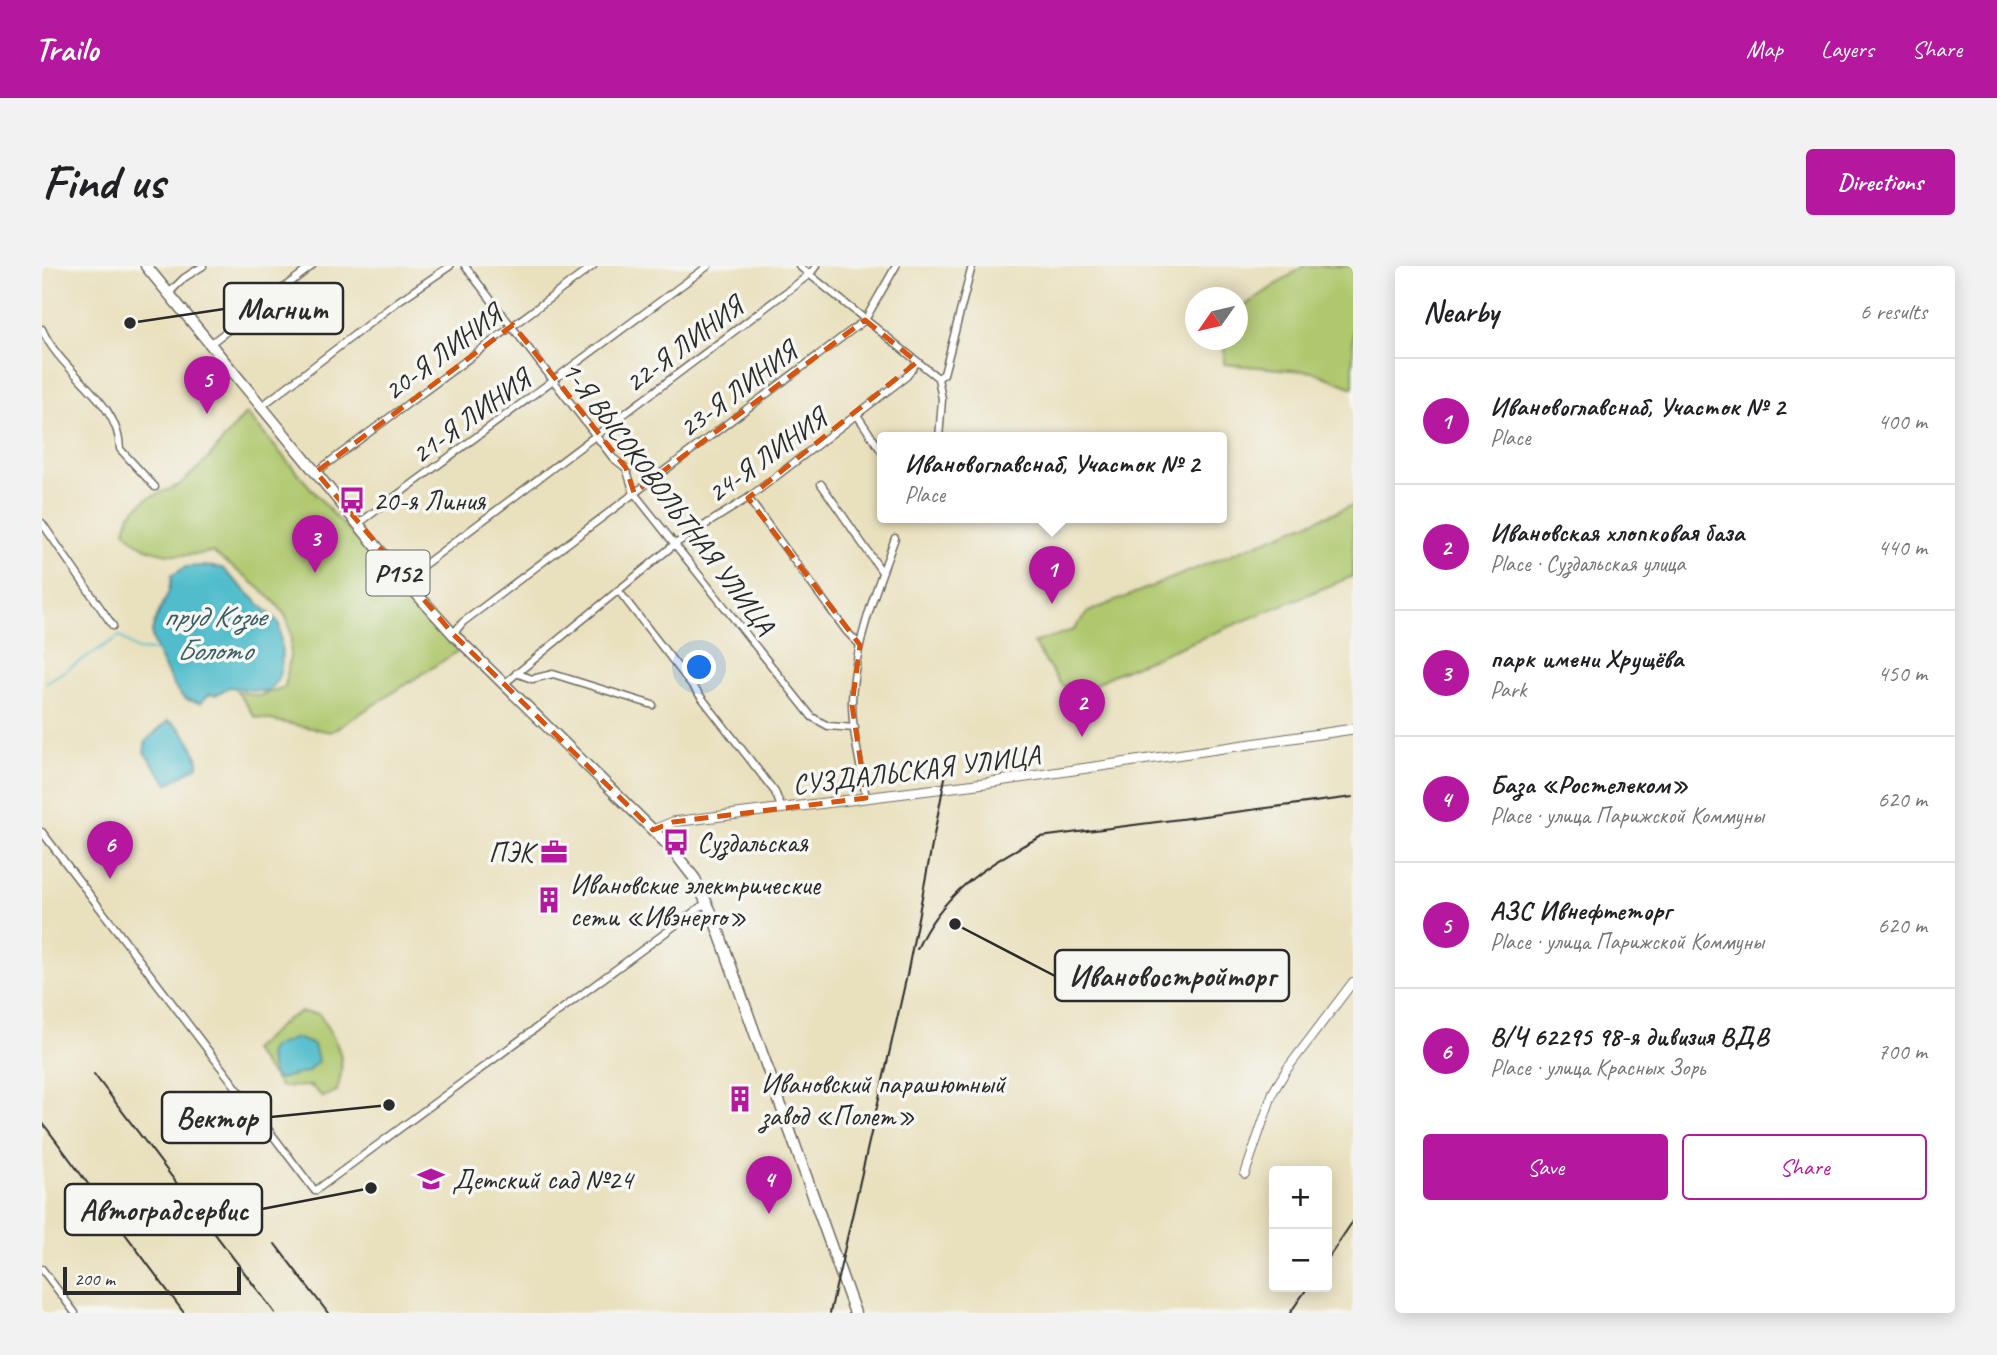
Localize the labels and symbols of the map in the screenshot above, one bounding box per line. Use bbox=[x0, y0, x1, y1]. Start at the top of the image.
callout: Магнит bbox=[224, 283, 343, 334]
street label: 22-Я ЛИНИЯ bbox=[618, 286, 753, 400]
north arrow bbox=[1185, 287, 1248, 350]
text: Магнит bbox=[238, 290, 329, 328]
street label: 20-Я ЛИНИЯ bbox=[377, 294, 512, 408]
street label: 23-Я ЛИНИЯ bbox=[672, 331, 807, 445]
street label: 1-Я ВЫСОКОВОЛЬТНАЯ УЛИЦА bbox=[554, 354, 784, 642]
pin: 5 bbox=[184, 356, 230, 414]
street label: 21-Я ЛИНИЯ bbox=[404, 359, 540, 471]
street label: 24-Я ЛИНИЯ bbox=[700, 398, 836, 510]
place label: 20-я Линия bbox=[373, 483, 486, 518]
bus stop icon: 20-я Линия bbox=[337, 485, 367, 515]
pin: 3 bbox=[292, 515, 338, 573]
pin: 1 bbox=[1029, 546, 1075, 604]
road number: Р152 bbox=[366, 550, 430, 596]
water label: пруд Козье Болото bbox=[163, 597, 269, 669]
your location bbox=[682, 650, 716, 684]
pin: 2 bbox=[1059, 679, 1105, 737]
street label: СУЗДАЛЬСКАЯ УЛИЦА bbox=[790, 737, 1044, 802]
pin: 6 bbox=[87, 821, 133, 879]
place label: Суздальская bbox=[697, 825, 808, 861]
bus stop icon: Суздальская bbox=[661, 827, 691, 857]
place label: ПЭК bbox=[489, 835, 539, 870]
office icon: ПЭК bbox=[539, 837, 569, 867]
place label: Ивановские электрические сети «Ивэнерго» bbox=[570, 867, 822, 934]
building icon: Ивановские электрические сети «Ивэнерго» bbox=[534, 885, 564, 915]
callout: Ивановостройторг bbox=[1055, 950, 1289, 1001]
text: Ивановостройторг bbox=[1069, 957, 1279, 995]
place label: Ивановский парашютный завод «Полет» bbox=[757, 1066, 1007, 1134]
building icon: Ивановский парашютный завод «Полет» bbox=[725, 1084, 755, 1114]
callout: Вектор bbox=[162, 1092, 271, 1143]
text: Вектор bbox=[176, 1099, 260, 1137]
pin: 4 bbox=[746, 1156, 792, 1214]
place label: Детский сад №24 bbox=[452, 1162, 635, 1197]
school or university icon: Детский сад №24 bbox=[416, 1164, 446, 1194]
callout: Автоградсервис bbox=[65, 1184, 262, 1235]
text: Автоградсервис bbox=[80, 1191, 249, 1229]
scale bar bbox=[63, 1264, 242, 1296]

